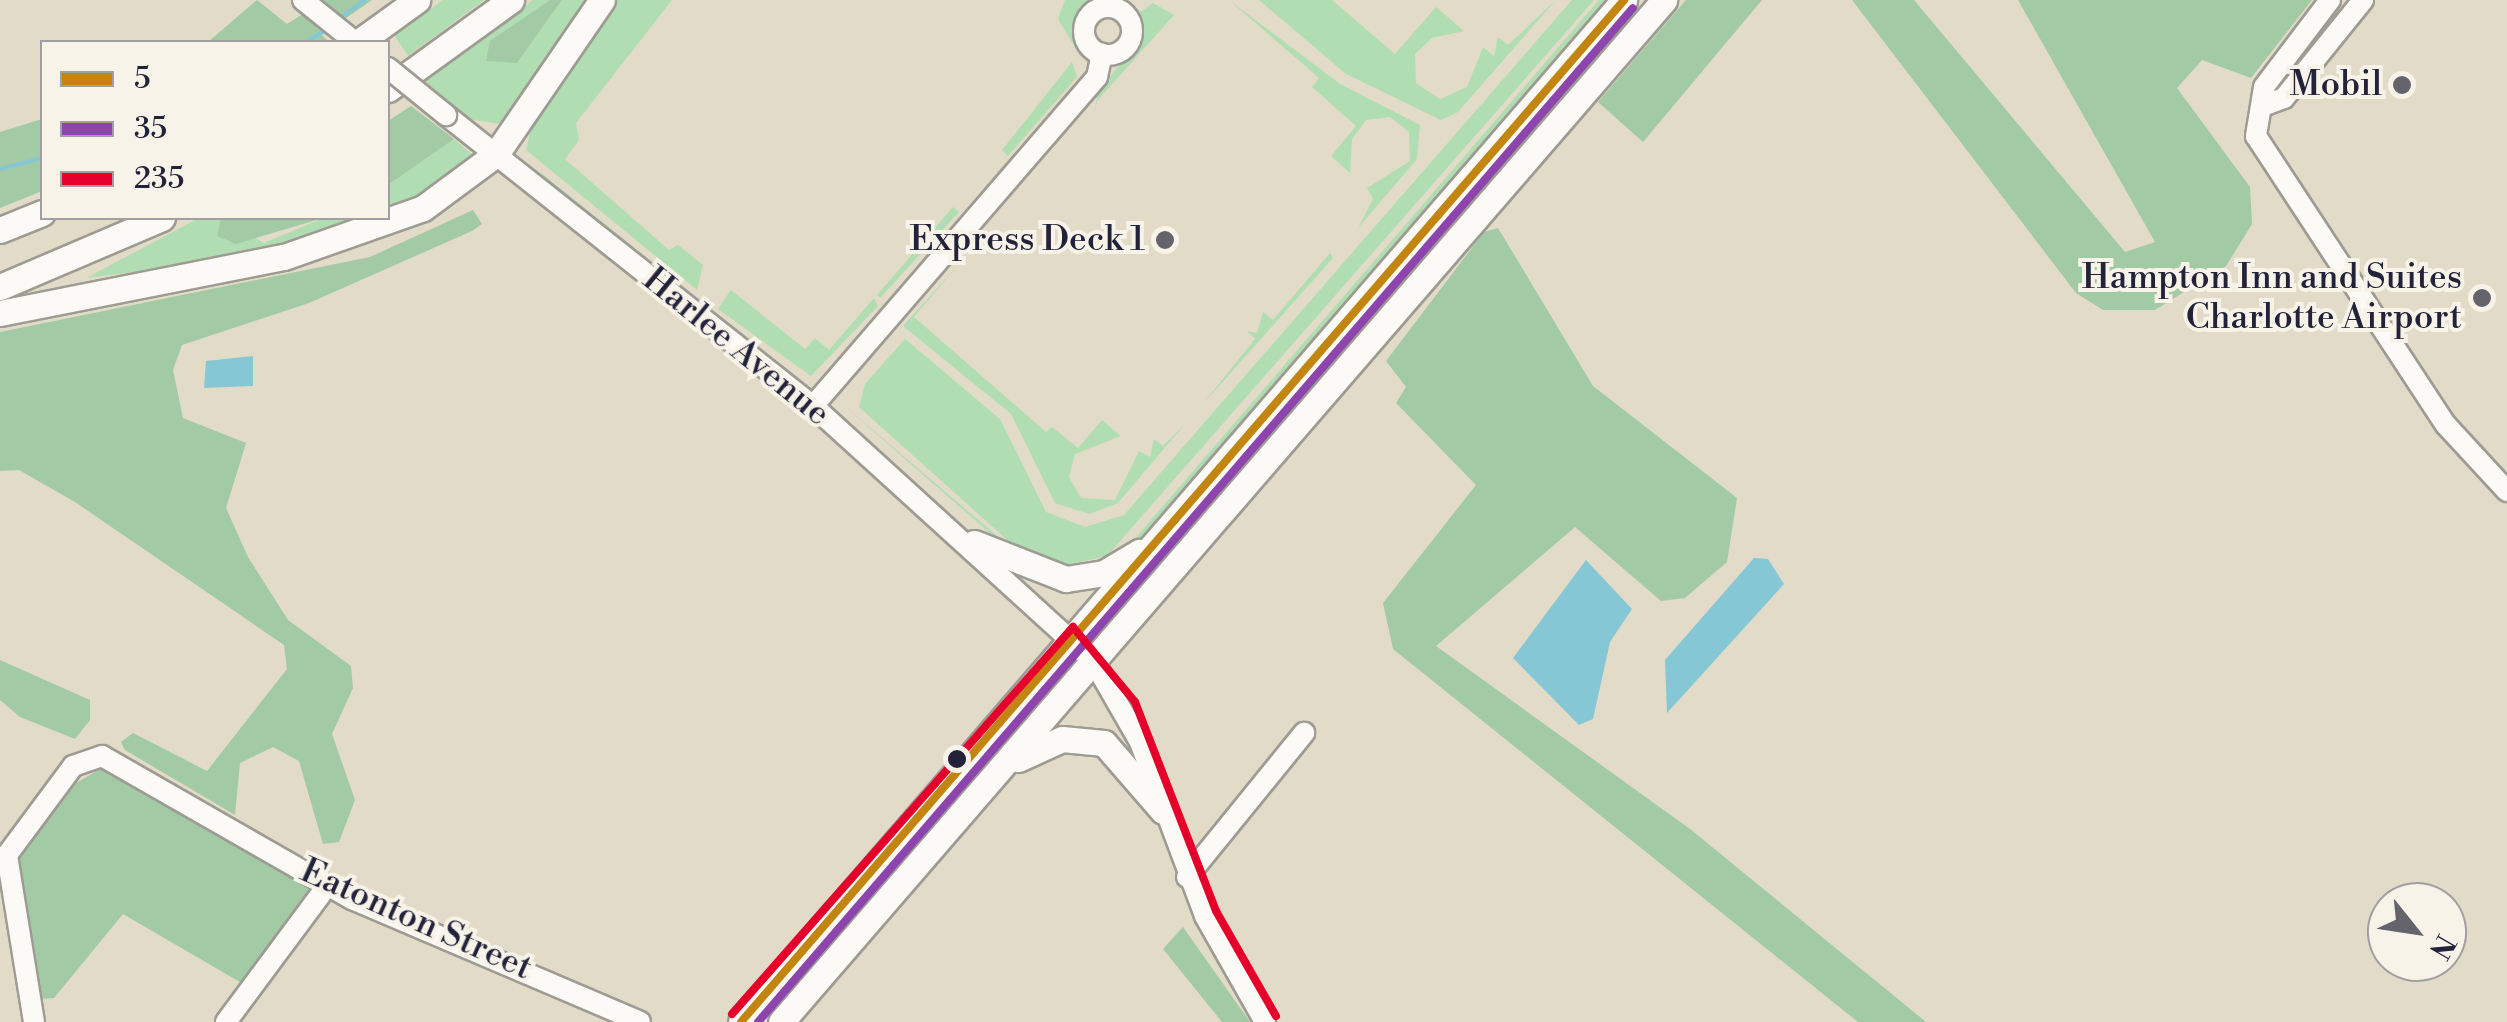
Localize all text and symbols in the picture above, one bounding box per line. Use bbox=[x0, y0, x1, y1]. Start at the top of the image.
legend bbox=[40, 40, 390, 220]
text: 5 bbox=[134, 60, 151, 98]
place label: Mobil bbox=[2290, 64, 2382, 106]
marker: Mobil bbox=[2391, 74, 2413, 96]
text: 35 bbox=[134, 110, 167, 148]
text: 235 bbox=[134, 160, 184, 198]
place label: Express Deck 1 bbox=[909, 219, 1145, 261]
marker: Express Deck 1 bbox=[1154, 229, 1176, 251]
place label: Hampton Inn and Suites Charlotte Airport bbox=[2082, 257, 2462, 339]
street label: Harlee Avenue bbox=[634, 259, 838, 435]
marker: Hampton Inn and Suites Charlotte Airport bbox=[2471, 287, 2493, 309]
unlabelled marker bbox=[947, 749, 967, 769]
street label: Eatonton Street bbox=[294, 850, 538, 990]
north arrow bbox=[2367, 882, 2467, 982]
text: N bbox=[2421, 928, 2462, 965]

